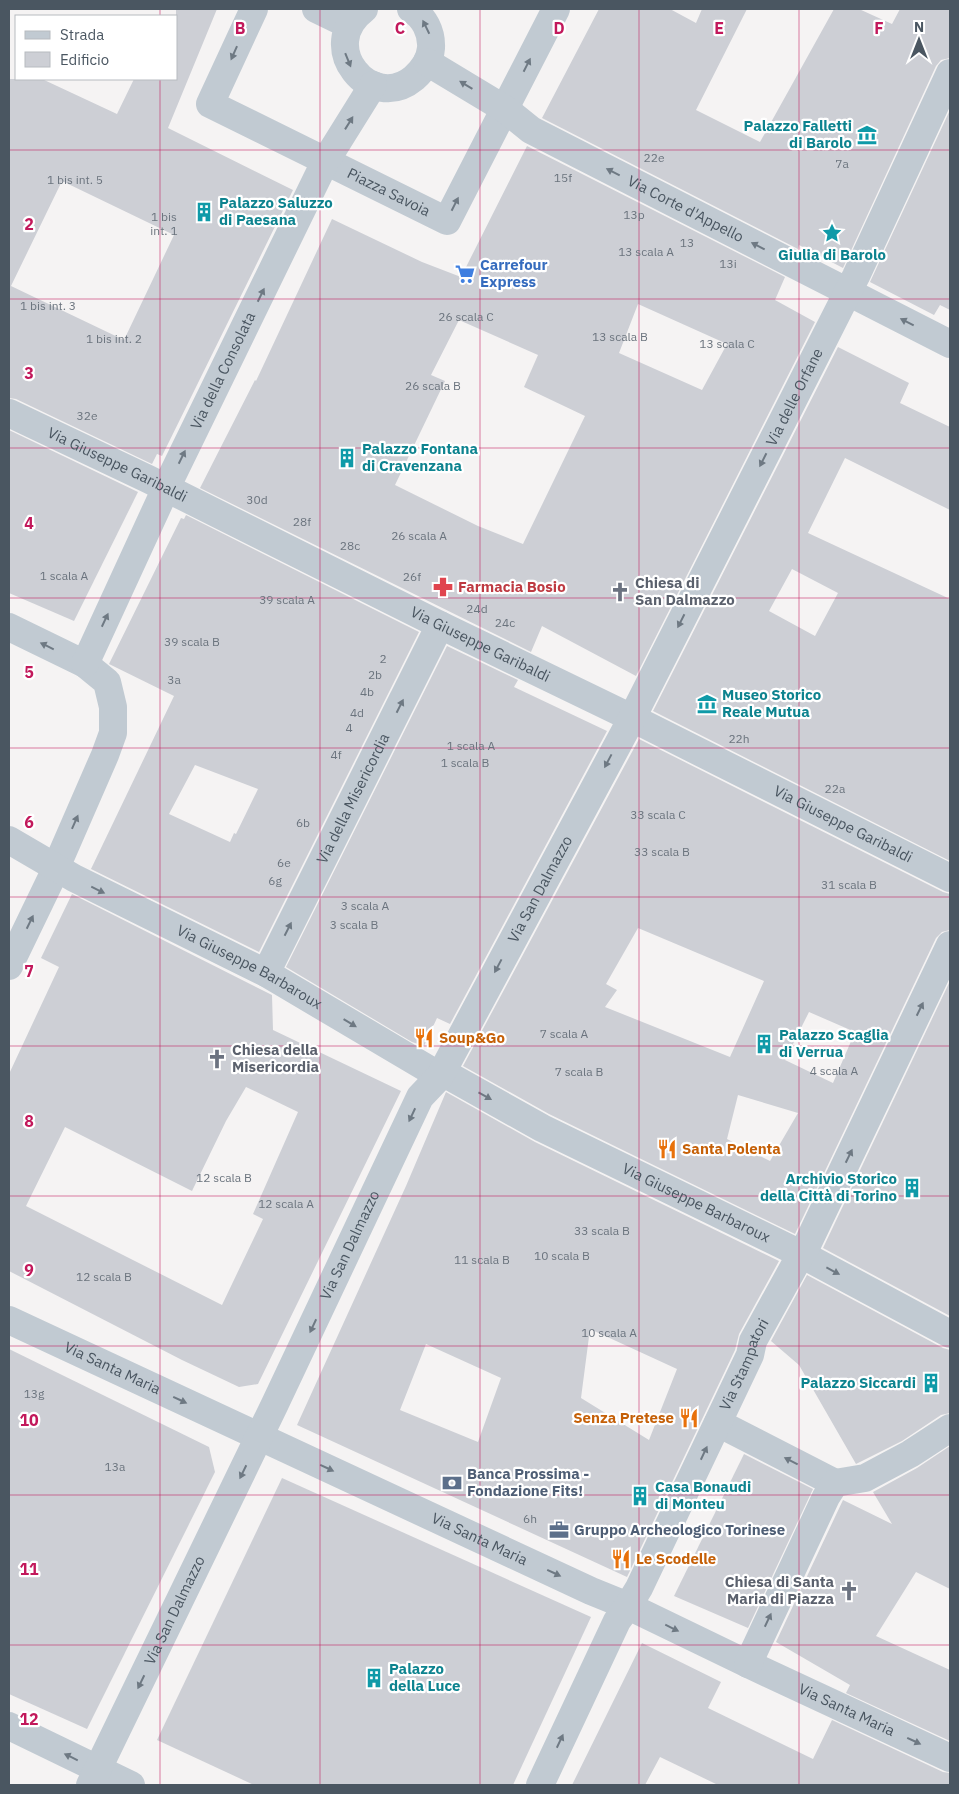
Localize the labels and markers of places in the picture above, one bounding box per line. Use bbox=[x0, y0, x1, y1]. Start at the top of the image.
place label: Palazzo Falletti di Barolo bbox=[744, 116, 852, 152]
museum icon: Palazzo Falletti di Barolo bbox=[856, 124, 878, 146]
place label: Palazzo Saluzzo di Paesana bbox=[219, 193, 333, 229]
building icon: Palazzo Saluzzo di Paesana bbox=[193, 201, 215, 223]
place icon: Giulia di Barolo bbox=[821, 222, 843, 244]
place label: Giulia di Barolo bbox=[778, 245, 886, 264]
place label: Carrefour Express bbox=[480, 255, 548, 291]
supermarket icon: Carrefour Express bbox=[454, 263, 476, 285]
place label: Palazzo Fontana di Cravenzana bbox=[362, 439, 479, 475]
building icon: Palazzo Fontana di Cravenzana bbox=[336, 447, 358, 469]
place label: Chiesa di San Dalmazzo bbox=[635, 573, 735, 609]
pharmacy icon: Farmacia Bosio bbox=[432, 576, 454, 598]
place label: Farmacia Bosio bbox=[458, 577, 566, 596]
church icon: Chiesa di San Dalmazzo bbox=[609, 581, 631, 603]
place label: Museo Storico Reale Mutua bbox=[722, 685, 821, 721]
museum icon: Museo Storico Reale Mutua bbox=[696, 693, 718, 715]
place label: Palazzo Scaglia di Verrua bbox=[779, 1025, 889, 1061]
restaurant icon: Soup&Go bbox=[413, 1027, 435, 1049]
place label: Soup&Go bbox=[439, 1028, 505, 1047]
building icon: Palazzo Scaglia di Verrua bbox=[753, 1033, 775, 1055]
place label: Chiesa della Misericordia bbox=[232, 1040, 319, 1076]
church icon: Chiesa della Misericordia bbox=[206, 1048, 228, 1070]
restaurant icon: Santa Polenta bbox=[656, 1138, 678, 1160]
place label: Santa Polenta bbox=[682, 1139, 781, 1158]
place label: Archivio Storico della Città di Torino bbox=[760, 1169, 897, 1205]
building icon: Archivio Storico della Città di Torino bbox=[901, 1177, 923, 1199]
building icon: Palazzo Siccardi bbox=[920, 1372, 942, 1394]
place label: Palazzo Siccardi bbox=[800, 1373, 916, 1392]
restaurant icon: Senza Pretese bbox=[678, 1407, 700, 1429]
place label: Senza Pretese bbox=[573, 1408, 674, 1427]
place label: Banca Prossima - Fondazione Fits! bbox=[467, 1464, 589, 1500]
bank icon: Banca Prossima - Fondazione Fits! bbox=[441, 1472, 463, 1494]
place label: Casa Bonaudi di Monteu bbox=[655, 1477, 751, 1513]
building icon: Casa Bonaudi di Monteu bbox=[629, 1485, 651, 1507]
office icon: Gruppo Archeologico Torinese bbox=[548, 1519, 570, 1541]
place label: Gruppo Archeologico Torinese bbox=[574, 1520, 785, 1539]
restaurant icon: Le Scodelle bbox=[610, 1548, 632, 1570]
place label: Le Scodelle bbox=[636, 1549, 716, 1568]
place label: Chiesa di Santa Maria di Piazza bbox=[725, 1572, 834, 1608]
church icon: Chiesa di Santa Maria di Piazza bbox=[838, 1580, 860, 1602]
place label: Palazzo della Luce bbox=[389, 1659, 461, 1695]
building icon: Palazzo della Luce bbox=[363, 1667, 385, 1689]

